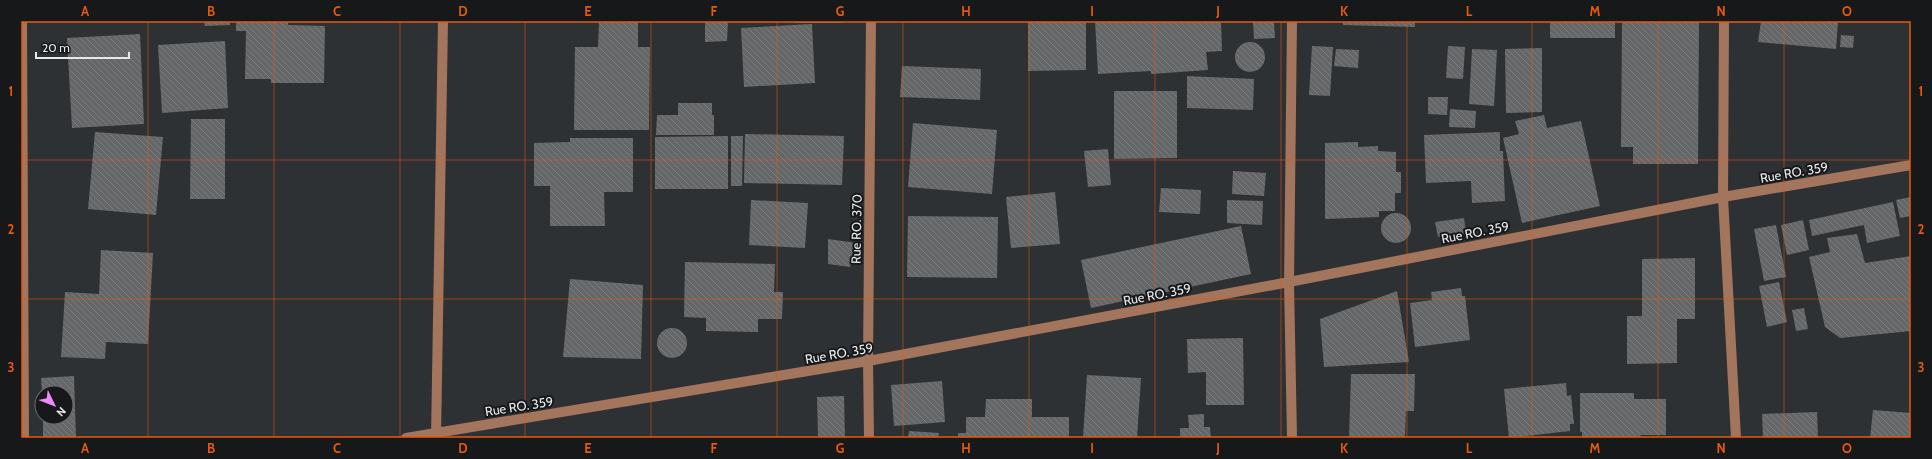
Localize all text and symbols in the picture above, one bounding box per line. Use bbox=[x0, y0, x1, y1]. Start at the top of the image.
text: A bbox=[81, 3, 90, 19]
text: B bbox=[207, 3, 215, 19]
text: C bbox=[333, 3, 341, 19]
text: D bbox=[458, 3, 468, 19]
text: E bbox=[584, 3, 592, 19]
text: F bbox=[711, 3, 718, 19]
text: G bbox=[836, 3, 845, 19]
text: H bbox=[961, 3, 971, 19]
text: I bbox=[1090, 3, 1094, 19]
text: J bbox=[1215, 3, 1220, 19]
text: K bbox=[1340, 3, 1349, 19]
text: L bbox=[1466, 3, 1473, 19]
text: M bbox=[1590, 3, 1601, 19]
text: N bbox=[1716, 3, 1726, 19]
text: O bbox=[1842, 3, 1852, 19]
scale bar bbox=[36, 34, 129, 60]
text: 20 m bbox=[42, 40, 70, 55]
text: 1 bbox=[9, 83, 13, 99]
text: 1 bbox=[1919, 83, 1923, 99]
street label: Rue RO. 359 bbox=[1759, 158, 1829, 186]
street label: Rue RO. 370 bbox=[847, 194, 865, 264]
street label: Rue RO. 359 bbox=[1440, 218, 1510, 246]
text: 2 bbox=[8, 221, 15, 237]
text: 2 bbox=[1918, 221, 1925, 237]
street label: Rue RO. 359 bbox=[1122, 280, 1192, 308]
street label: Rue RO. 359 bbox=[804, 339, 874, 367]
text: 3 bbox=[7, 359, 15, 375]
text: 3 bbox=[1917, 359, 1925, 375]
north arrow bbox=[34, 385, 74, 425]
street label: Rue RO. 359 bbox=[484, 393, 554, 419]
text: N bbox=[54, 404, 69, 419]
text: A bbox=[81, 440, 90, 456]
text: B bbox=[207, 440, 215, 456]
text: C bbox=[333, 440, 341, 456]
text: D bbox=[458, 440, 468, 456]
text: E bbox=[584, 440, 592, 456]
text: F bbox=[711, 440, 718, 456]
text: G bbox=[836, 440, 845, 456]
text: H bbox=[961, 440, 971, 456]
text: I bbox=[1090, 440, 1094, 456]
text: J bbox=[1215, 440, 1220, 456]
text: K bbox=[1340, 440, 1349, 456]
text: L bbox=[1466, 440, 1473, 456]
text: M bbox=[1590, 440, 1601, 456]
text: N bbox=[1716, 440, 1726, 456]
text: O bbox=[1842, 440, 1852, 456]

